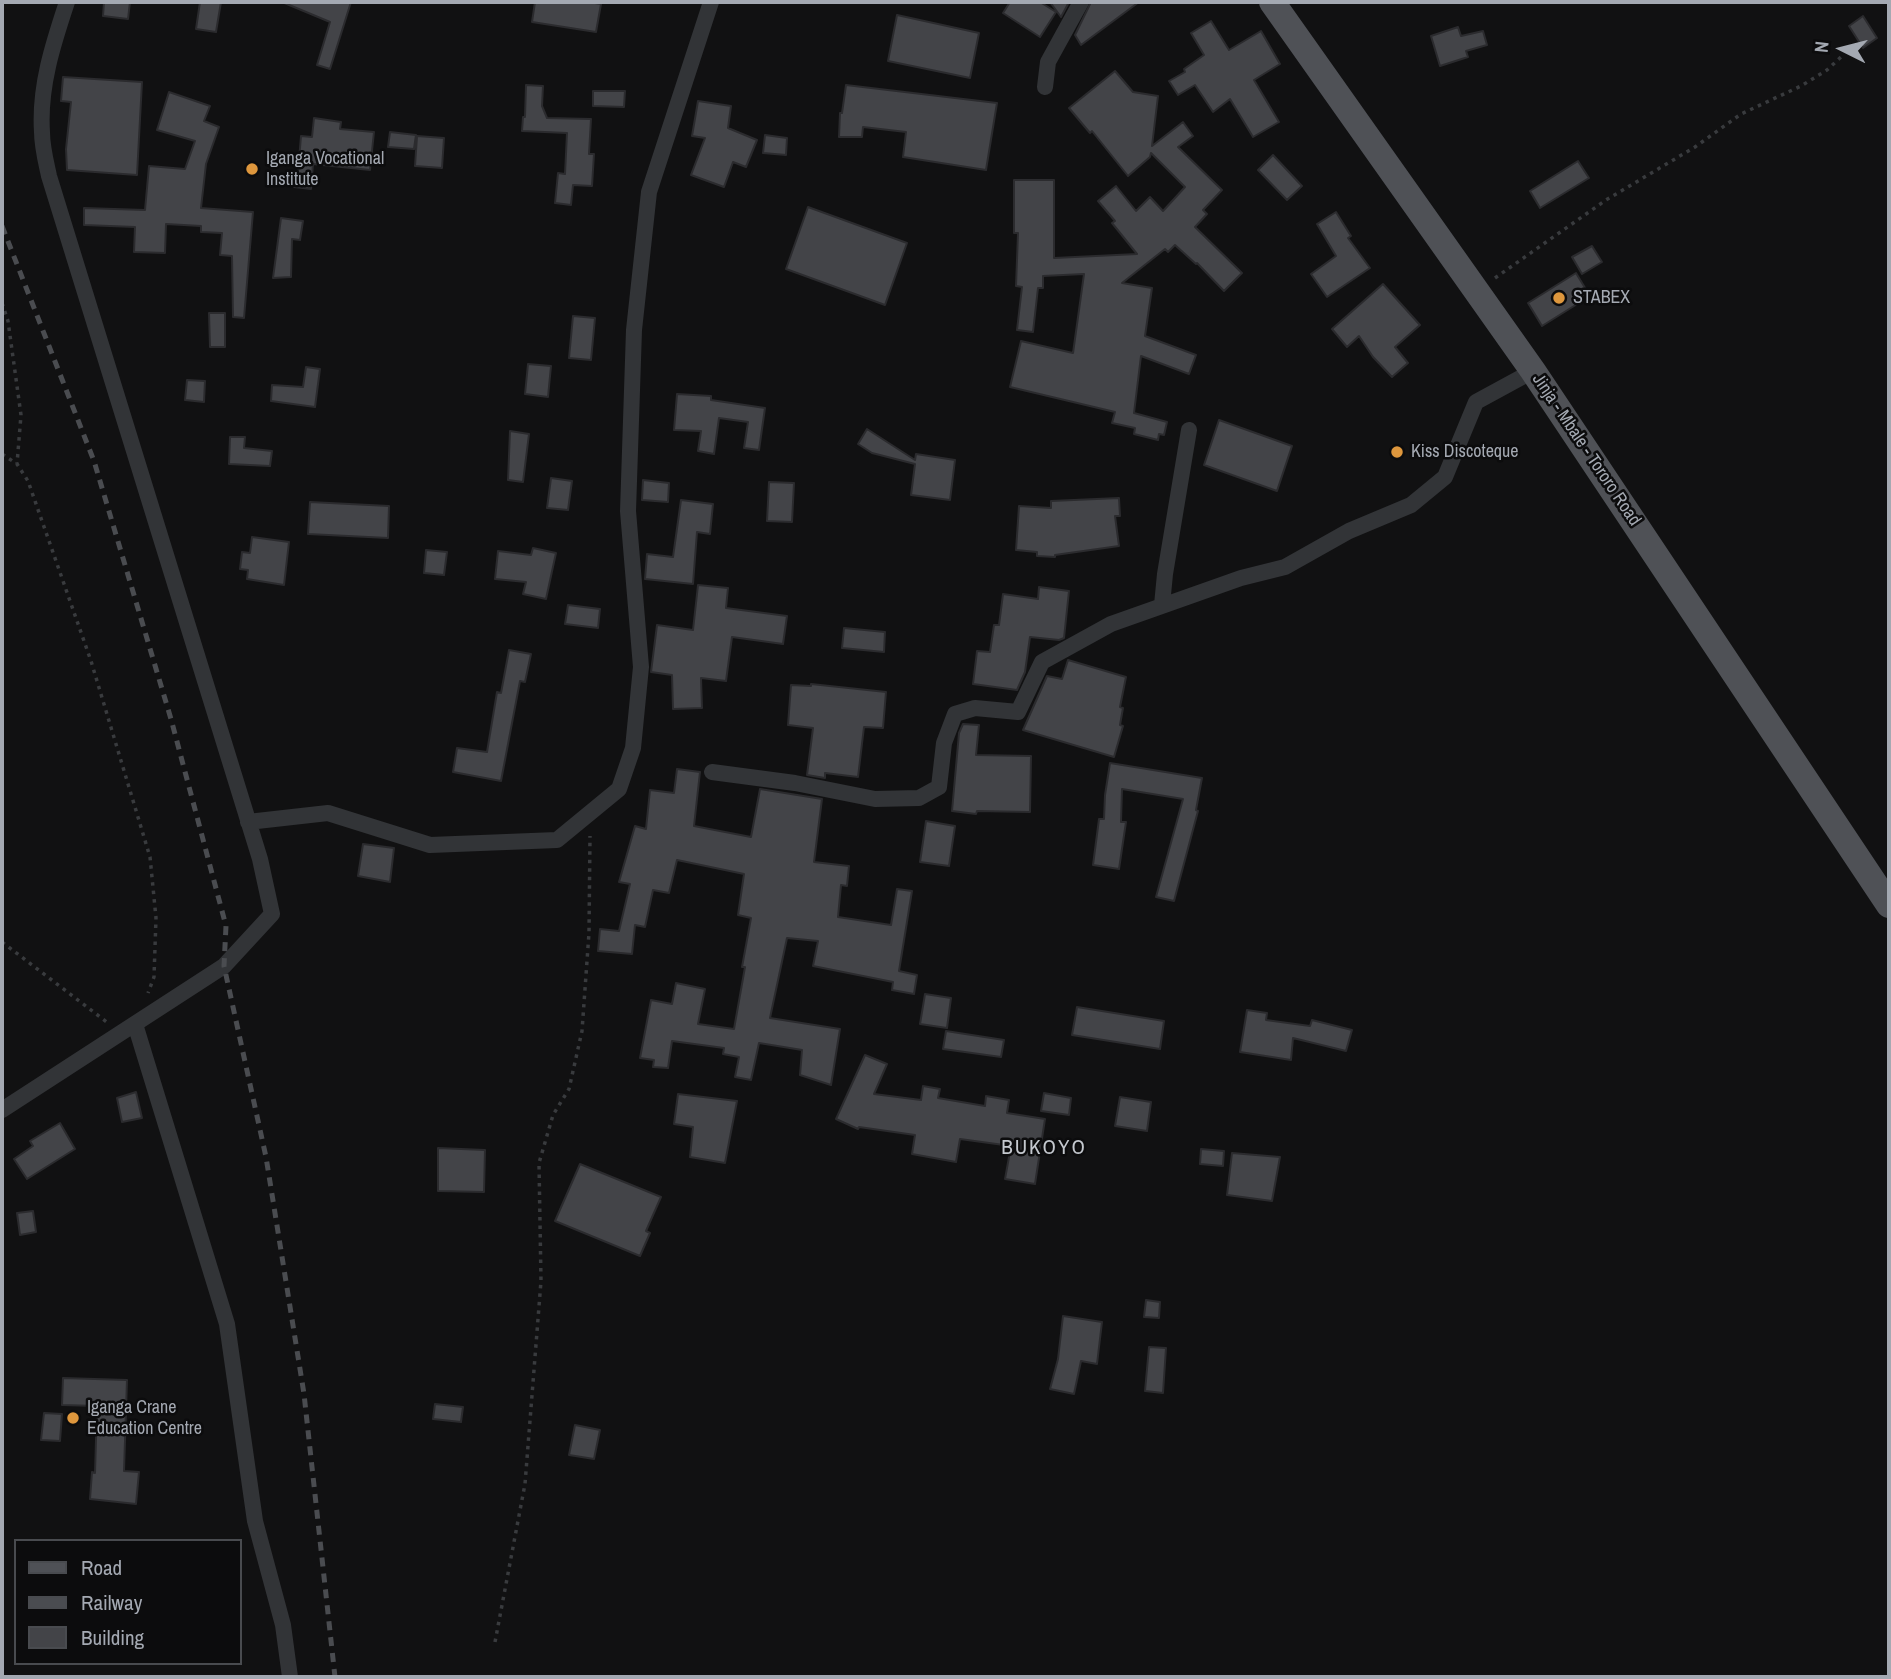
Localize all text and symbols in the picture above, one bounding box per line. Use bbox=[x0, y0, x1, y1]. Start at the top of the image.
north arrow bbox=[1807, 14, 1877, 84]
text: N bbox=[1808, 40, 1835, 54]
place label: Iganga Vocational Institute bbox=[266, 148, 384, 190]
marker: Iganga Vocational Institute bbox=[244, 161, 260, 177]
place label: STABEX bbox=[1573, 287, 1630, 309]
marker: STABEX bbox=[1551, 290, 1567, 306]
street label: Jinja - Mbale - Tororo Road bbox=[1527, 370, 1645, 530]
place label: Kiss Discoteque bbox=[1411, 441, 1518, 463]
marker: Kiss Discoteque bbox=[1389, 444, 1405, 460]
district label: BUKOYO bbox=[1002, 1135, 1086, 1161]
place label: Iganga Crane Education Centre bbox=[87, 1397, 202, 1440]
marker: Iganga Crane Education Centre bbox=[65, 1410, 81, 1426]
legend bbox=[14, 1539, 242, 1665]
text: Road bbox=[81, 1553, 122, 1582]
text: Railway bbox=[81, 1588, 142, 1617]
text: Building bbox=[81, 1623, 144, 1652]

